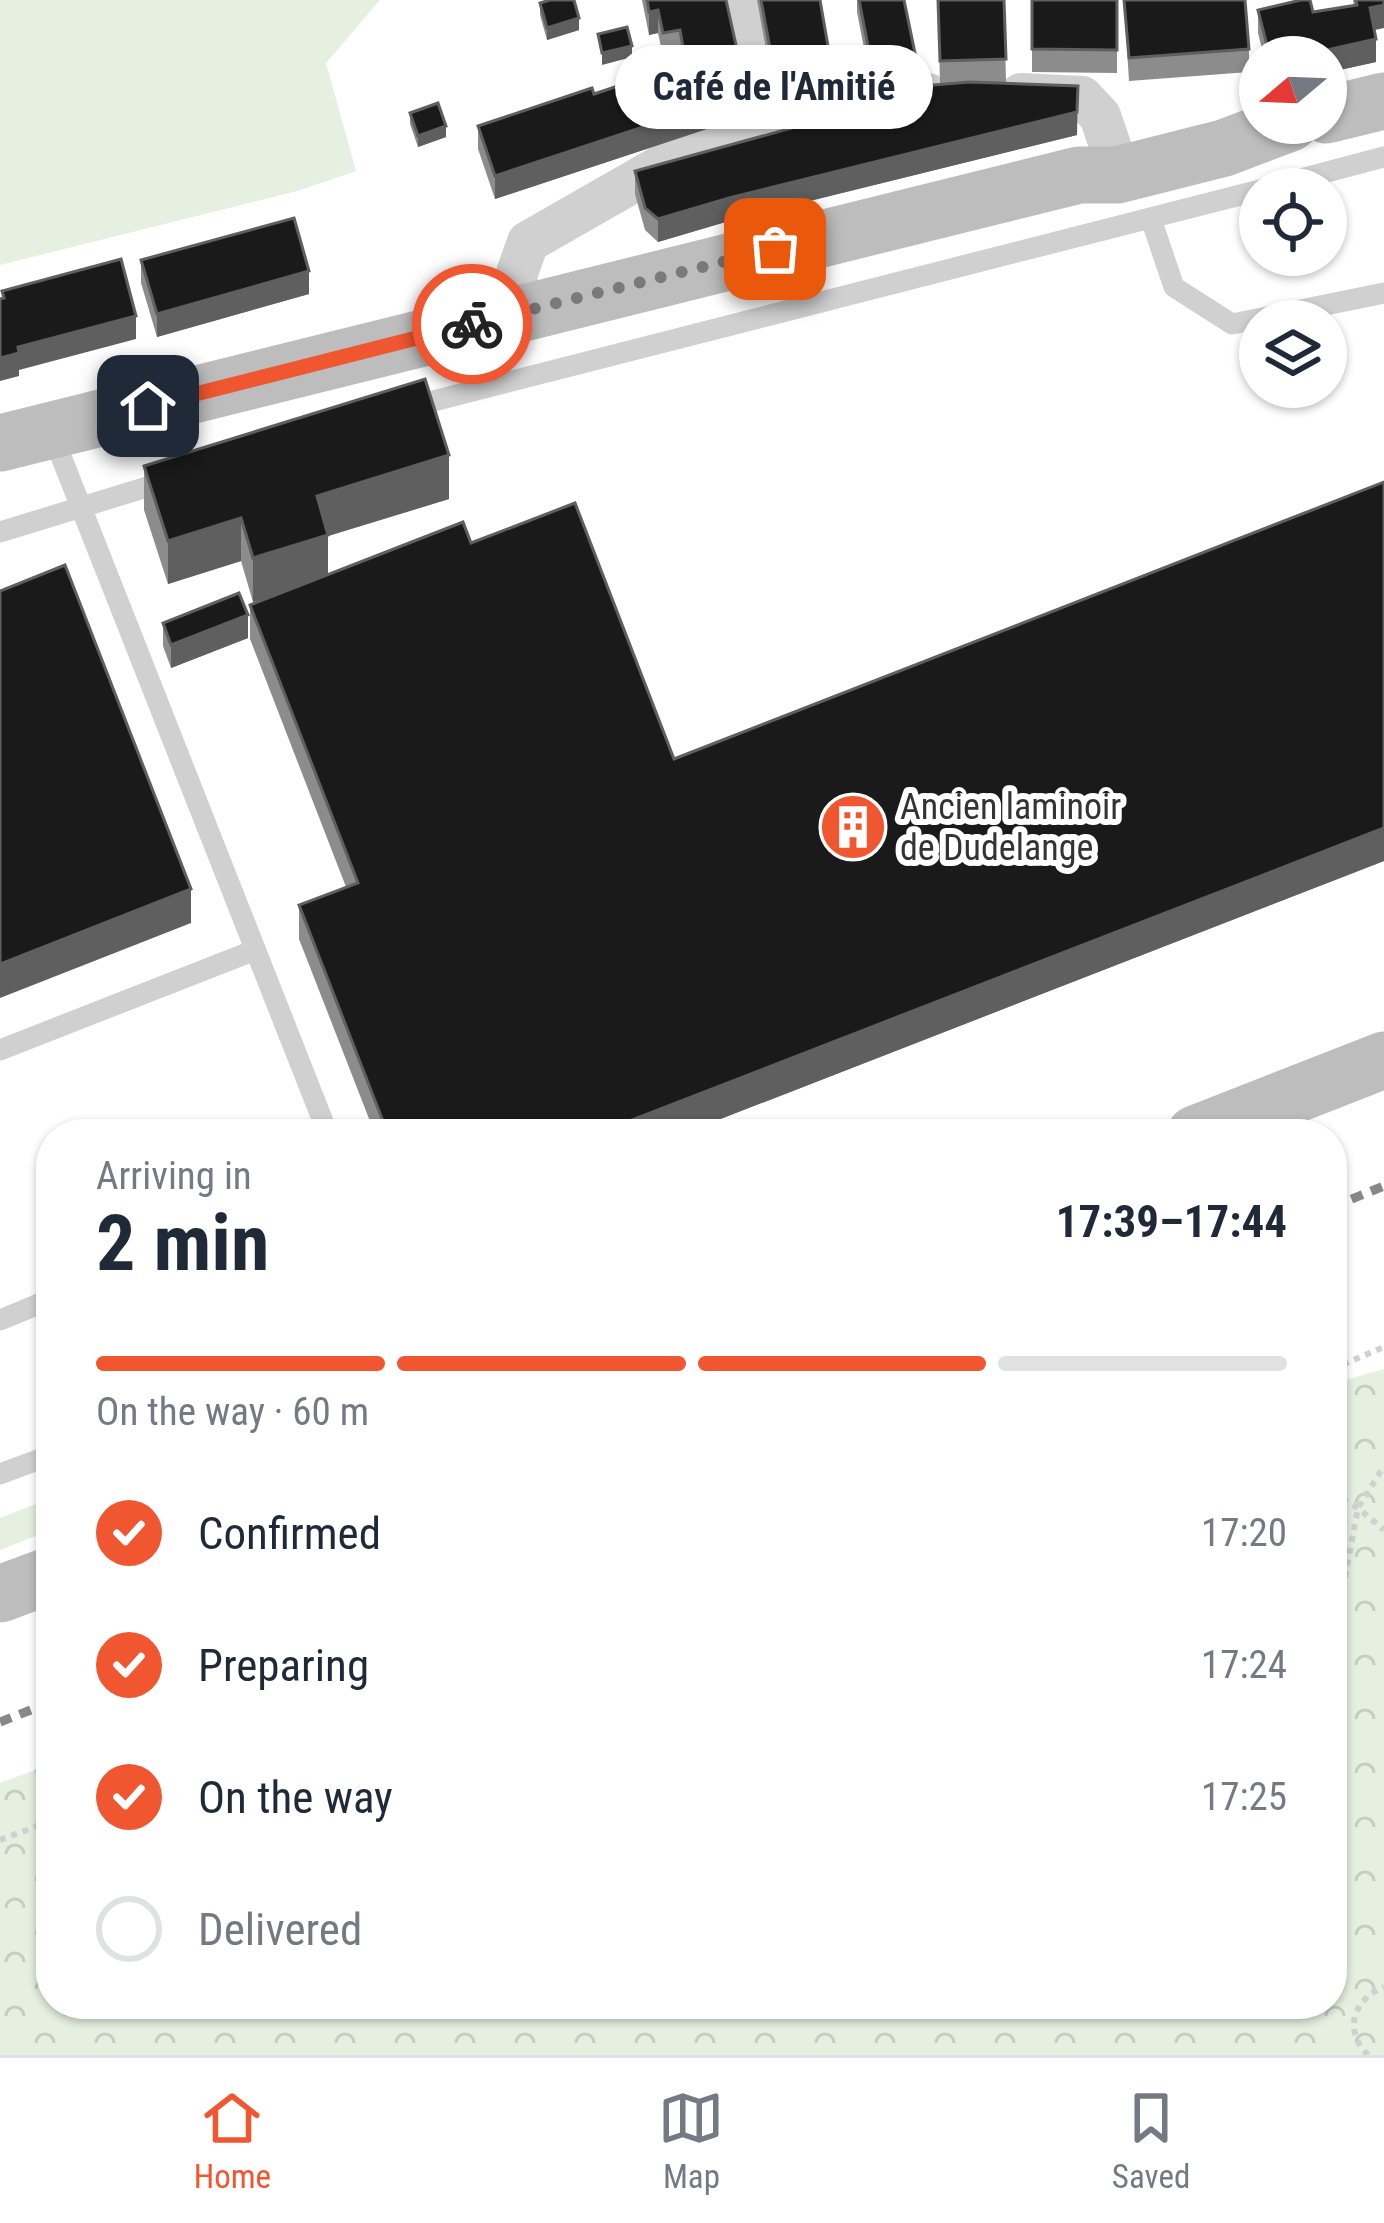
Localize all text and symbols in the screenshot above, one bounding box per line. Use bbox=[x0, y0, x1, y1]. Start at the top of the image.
north arrow bbox=[1239, 36, 1347, 144]
map controls bbox=[1239, 36, 1347, 408]
callout: Café de l'Amitié bbox=[616, 45, 934, 129]
text: Café de l'Amitié bbox=[653, 64, 896, 110]
button: locate bbox=[1239, 168, 1347, 276]
pin bbox=[724, 198, 826, 300]
icon: bag bbox=[742, 216, 808, 282]
courier bbox=[412, 264, 532, 384]
icon: bike bbox=[439, 291, 505, 357]
button: layers bbox=[1239, 300, 1347, 408]
pin bbox=[97, 355, 199, 457]
icon: home bbox=[115, 373, 181, 439]
place label: Ancien laminoir de Dudelange bbox=[900, 786, 1121, 869]
building icon: Ancien laminoir de Dudelange bbox=[818, 792, 888, 862]
text: Arriving in bbox=[96, 1153, 252, 1199]
text: 17:39–17:44 bbox=[1056, 1195, 1287, 1248]
text: 2 min bbox=[96, 1198, 269, 1289]
text: On the way · 60 m bbox=[96, 1389, 369, 1435]
icon: check bbox=[96, 1500, 162, 1566]
text: Confirmed bbox=[198, 1507, 381, 1560]
text: 17:20 bbox=[1201, 1510, 1287, 1556]
icon: check bbox=[96, 1632, 162, 1698]
text: Preparing bbox=[198, 1639, 369, 1692]
text: 17:24 bbox=[1201, 1642, 1287, 1688]
icon: check bbox=[96, 1764, 162, 1830]
text: On the way bbox=[198, 1771, 393, 1824]
text: 17:25 bbox=[1201, 1774, 1287, 1820]
text: Delivered bbox=[198, 1903, 362, 1956]
tab: Home bbox=[194, 2085, 271, 2196]
tab: Map bbox=[658, 2085, 724, 2196]
tab: Saved bbox=[1112, 2085, 1190, 2196]

